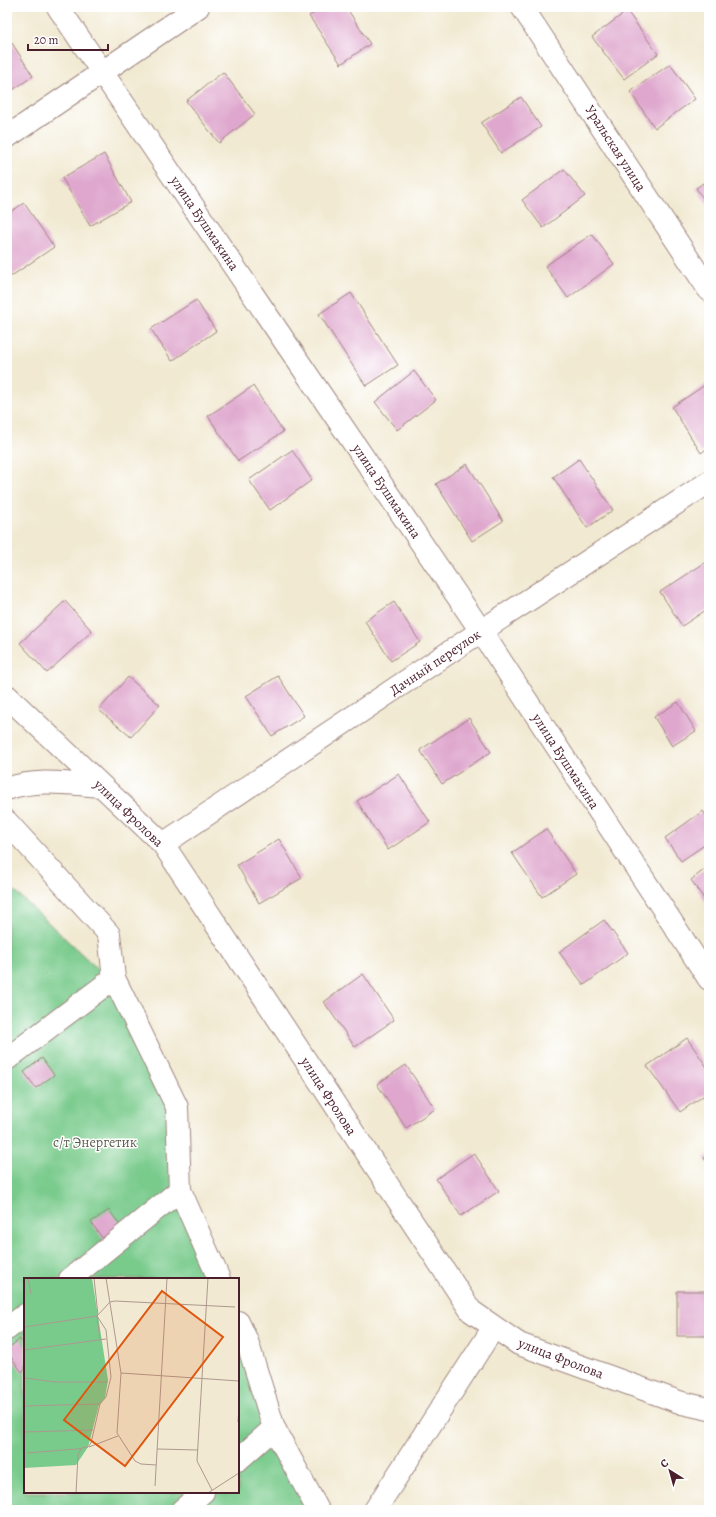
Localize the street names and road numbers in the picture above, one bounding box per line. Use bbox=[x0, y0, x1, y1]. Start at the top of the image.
street label: Уральская улица bbox=[581, 101, 651, 195]
street label: улица Бушмакина bbox=[165, 171, 244, 275]
street label: улица Бушмакина bbox=[347, 439, 426, 543]
street label: Дачный переулок bbox=[386, 625, 485, 700]
street label: улица Бушмакина bbox=[527, 709, 604, 813]
street label: улица Фролова bbox=[89, 775, 168, 852]
street label: улица Фролова bbox=[296, 1053, 361, 1140]
street label: улица Фролова bbox=[514, 1333, 607, 1384]

